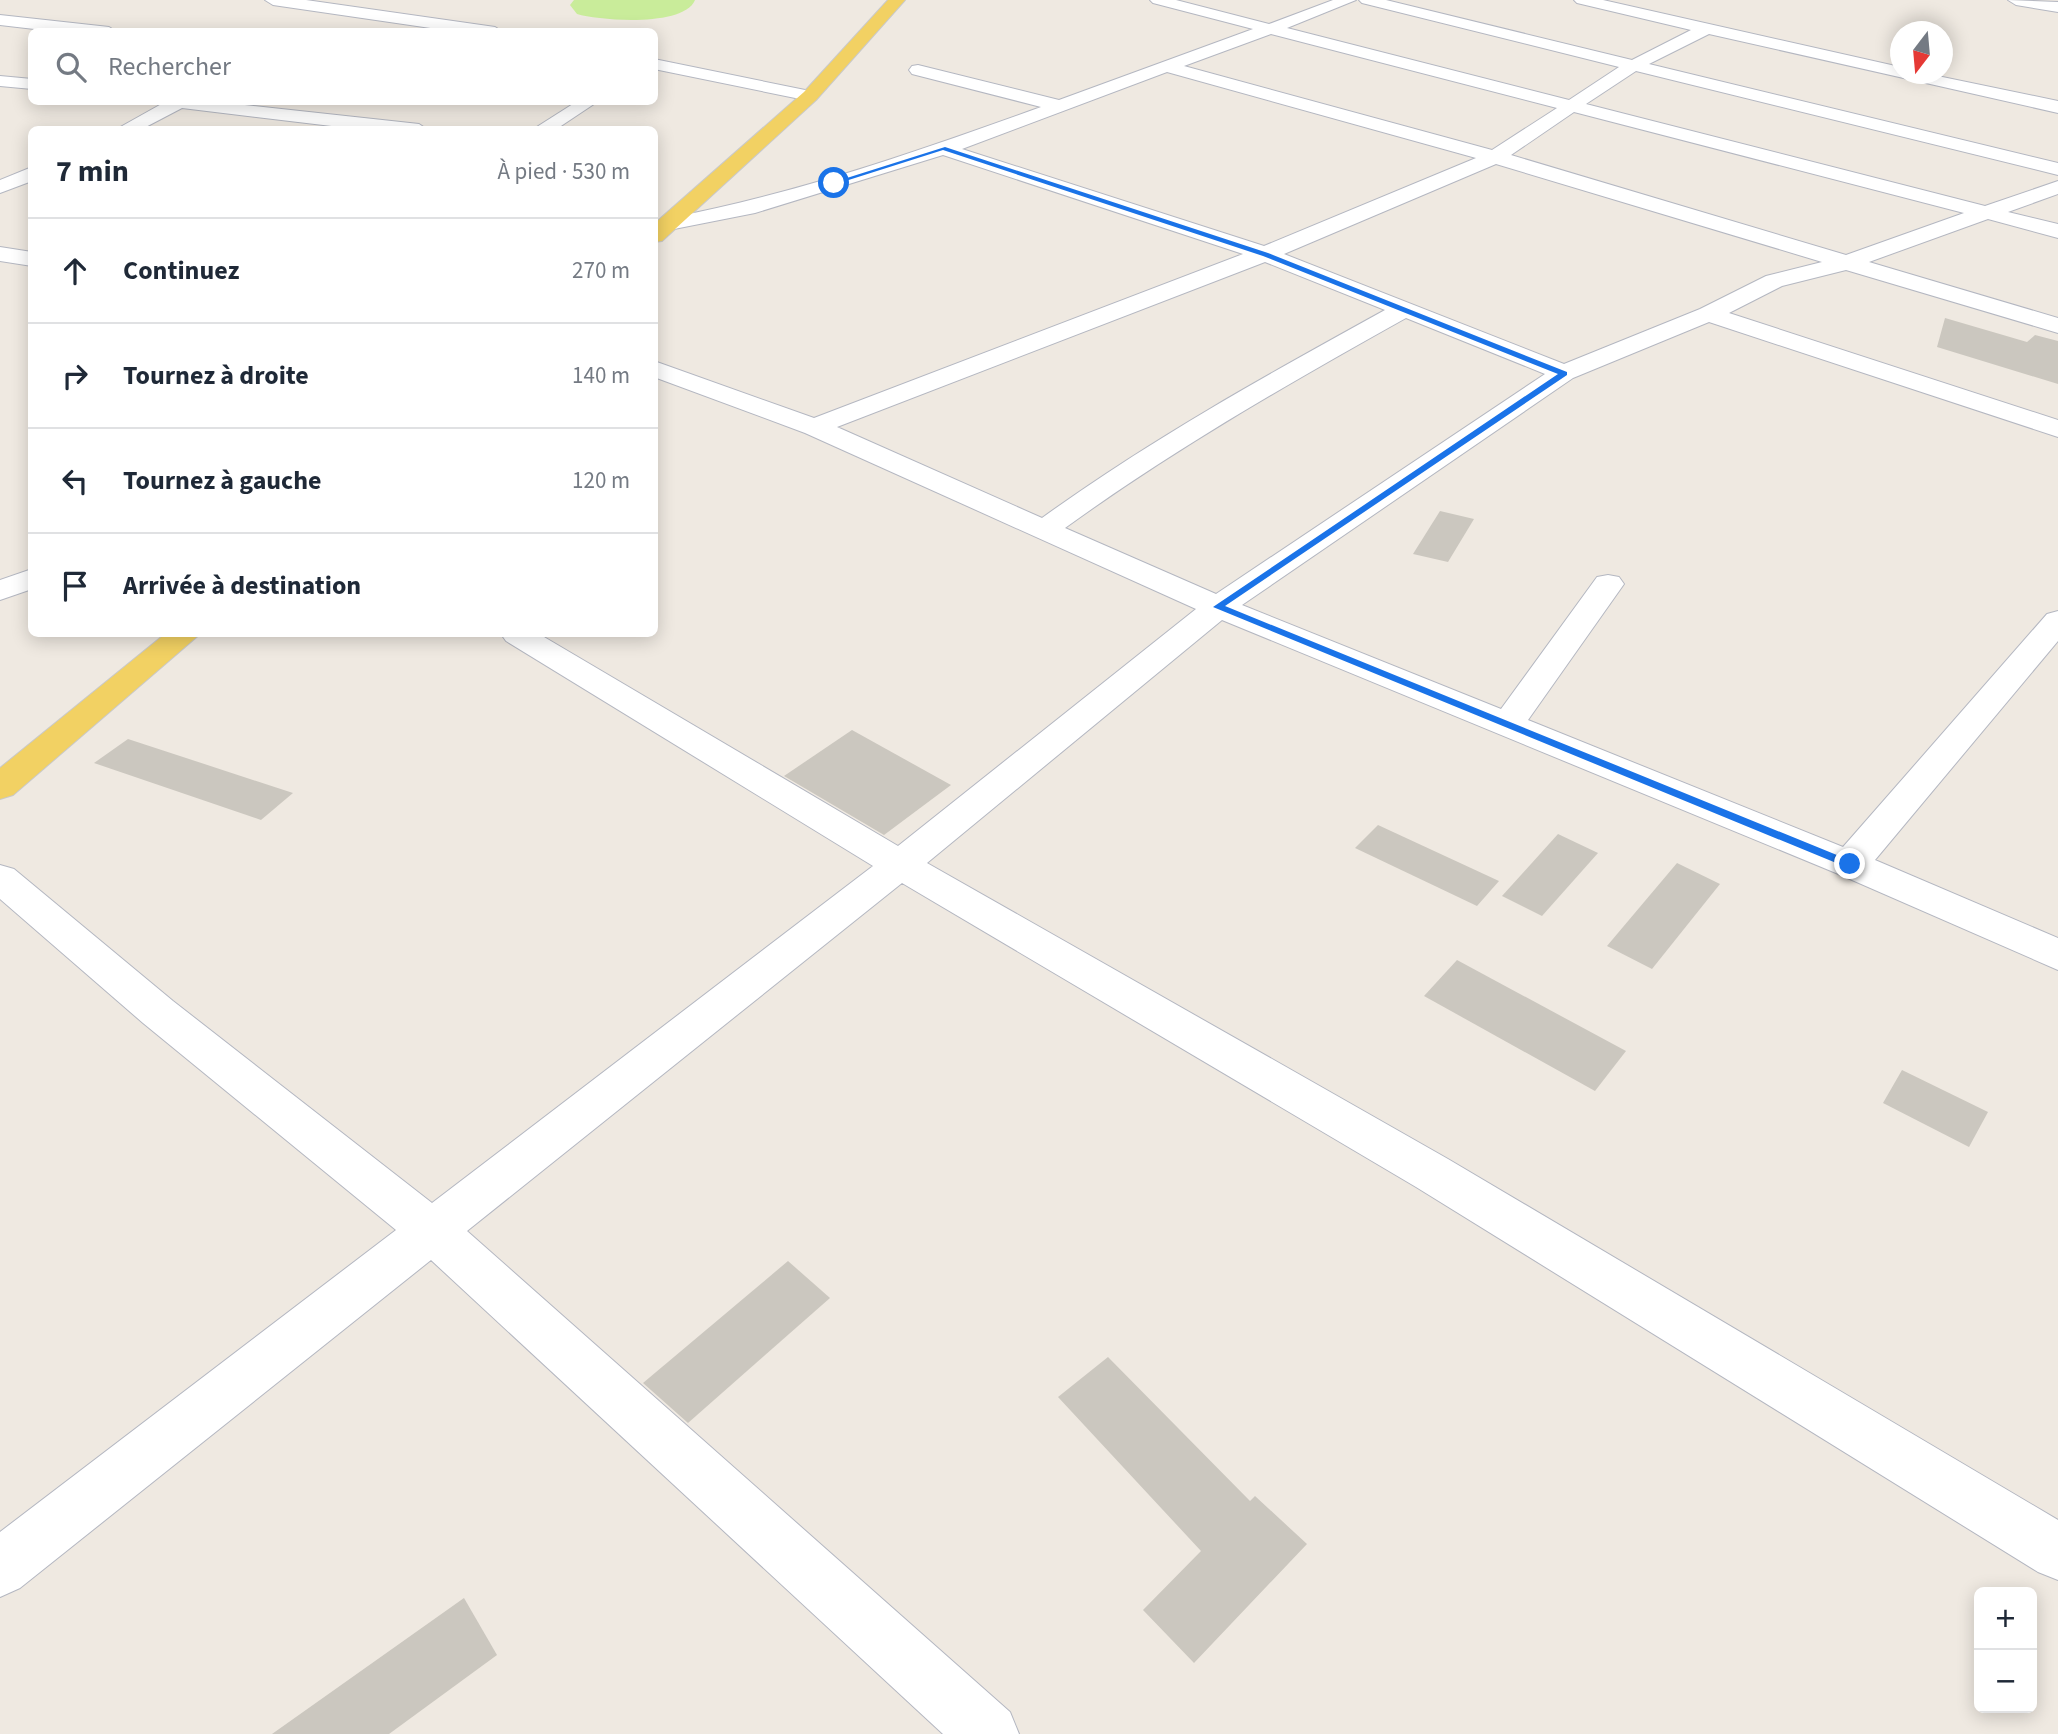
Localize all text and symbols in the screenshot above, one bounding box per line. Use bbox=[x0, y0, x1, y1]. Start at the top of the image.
north arrow bbox=[1890, 21, 1953, 84]
search box bbox=[28, 28, 658, 105]
icon: search bbox=[52, 48, 90, 86]
text: Rechercher bbox=[108, 48, 231, 85]
text: 7 min bbox=[56, 150, 129, 193]
text: À pied · 530 m bbox=[497, 155, 630, 188]
route start bbox=[818, 167, 849, 198]
icon: ahead bbox=[56, 252, 94, 290]
text: Continuez bbox=[123, 252, 239, 289]
text: 270 m bbox=[572, 254, 630, 287]
icon: right bbox=[56, 357, 94, 395]
text: Tournez à droite bbox=[123, 357, 309, 394]
text: 140 m bbox=[572, 359, 630, 392]
icon: left bbox=[56, 462, 94, 500]
text: Tournez à gauche bbox=[123, 462, 322, 499]
text: 120 m bbox=[572, 464, 630, 497]
icon: arrive bbox=[56, 567, 94, 605]
text: Arrivée à destination bbox=[123, 567, 361, 604]
route end bbox=[1834, 848, 1865, 879]
map controls bbox=[1974, 1587, 2037, 1713]
button: + bbox=[1974, 1587, 2037, 1650]
button: − bbox=[1974, 1650, 2037, 1713]

